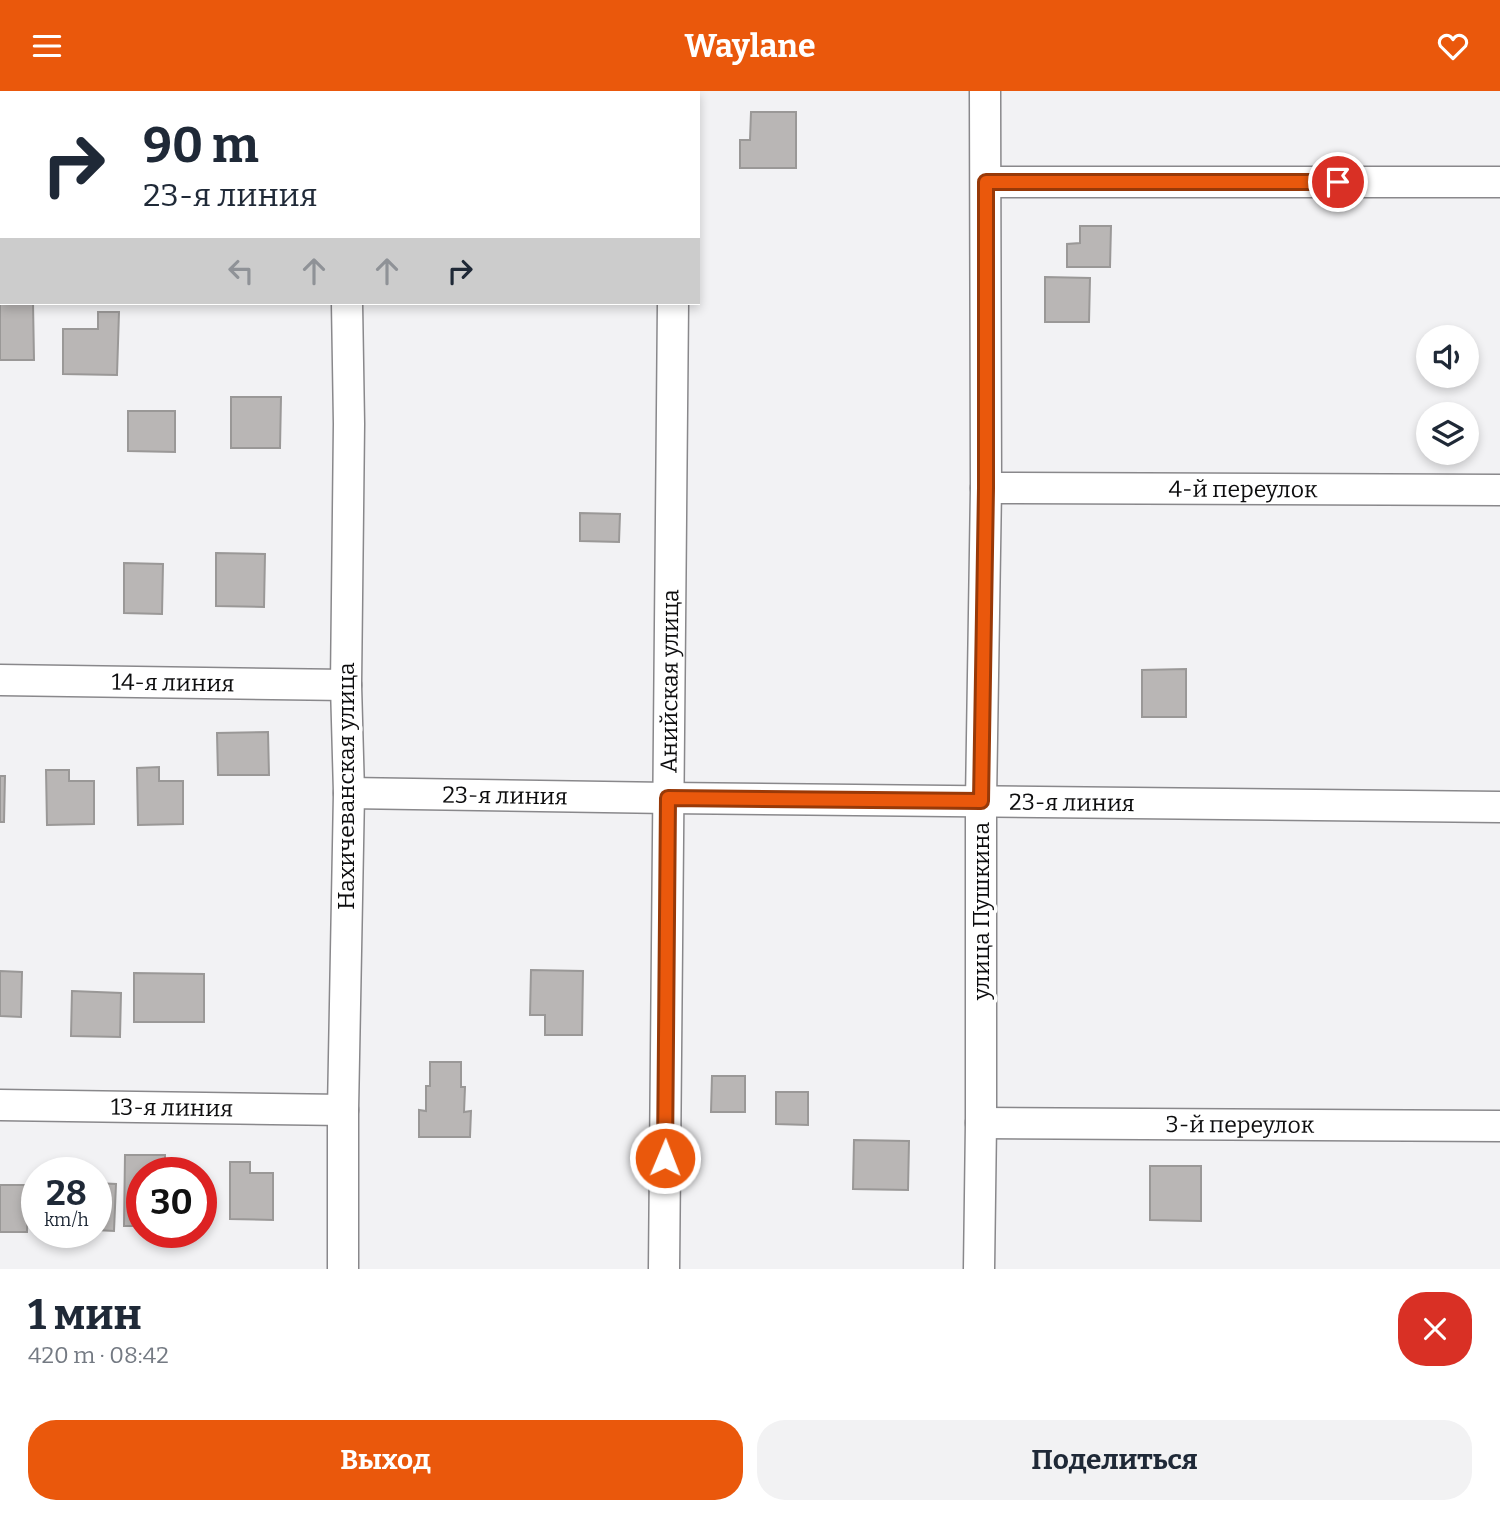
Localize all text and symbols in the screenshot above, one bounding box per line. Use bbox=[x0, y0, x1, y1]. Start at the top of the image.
icon: menu bbox=[28, 27, 66, 65]
text: Waylane bbox=[684, 27, 816, 65]
icon: heart bbox=[1434, 27, 1472, 65]
text: 90 m bbox=[143, 116, 259, 175]
icon: right bbox=[28, 119, 119, 210]
pin bbox=[1308, 152, 1368, 212]
icon: arrive bbox=[1319, 163, 1357, 201]
text: 23-я линия bbox=[143, 176, 317, 214]
icon: left bbox=[222, 252, 260, 290]
icon: ahead bbox=[295, 252, 333, 290]
icon: ahead bbox=[368, 252, 406, 290]
icon: right bbox=[441, 252, 479, 290]
map controls bbox=[1416, 325, 1479, 465]
button: sound bbox=[1416, 325, 1479, 388]
button: layers bbox=[1416, 402, 1479, 465]
street label: 4-й переулок bbox=[1168, 475, 1318, 503]
street label: Анийская улица bbox=[655, 589, 684, 773]
street label: Нахичеванская улица bbox=[332, 662, 360, 910]
street label: 14-я линия bbox=[111, 668, 234, 697]
street label: 23-я линия bbox=[442, 780, 568, 810]
street label: 23-я линия bbox=[1009, 788, 1135, 817]
street label: улица Пушкина bbox=[967, 822, 995, 1001]
street label: 13-я линия bbox=[111, 1093, 233, 1122]
street label: 3-й переулок bbox=[1166, 1110, 1315, 1139]
position arrow bbox=[628, 1121, 702, 1195]
speed limit sign: 30 bbox=[126, 1157, 217, 1248]
text: 28 bbox=[46, 1172, 87, 1214]
text: km/h bbox=[44, 1209, 89, 1231]
text: 1 мин bbox=[28, 1290, 142, 1340]
button: close bbox=[1398, 1292, 1472, 1366]
text: 420 m · 08:42 bbox=[28, 1341, 169, 1369]
button: Выход bbox=[28, 1420, 743, 1500]
button: Поделиться bbox=[757, 1420, 1472, 1500]

